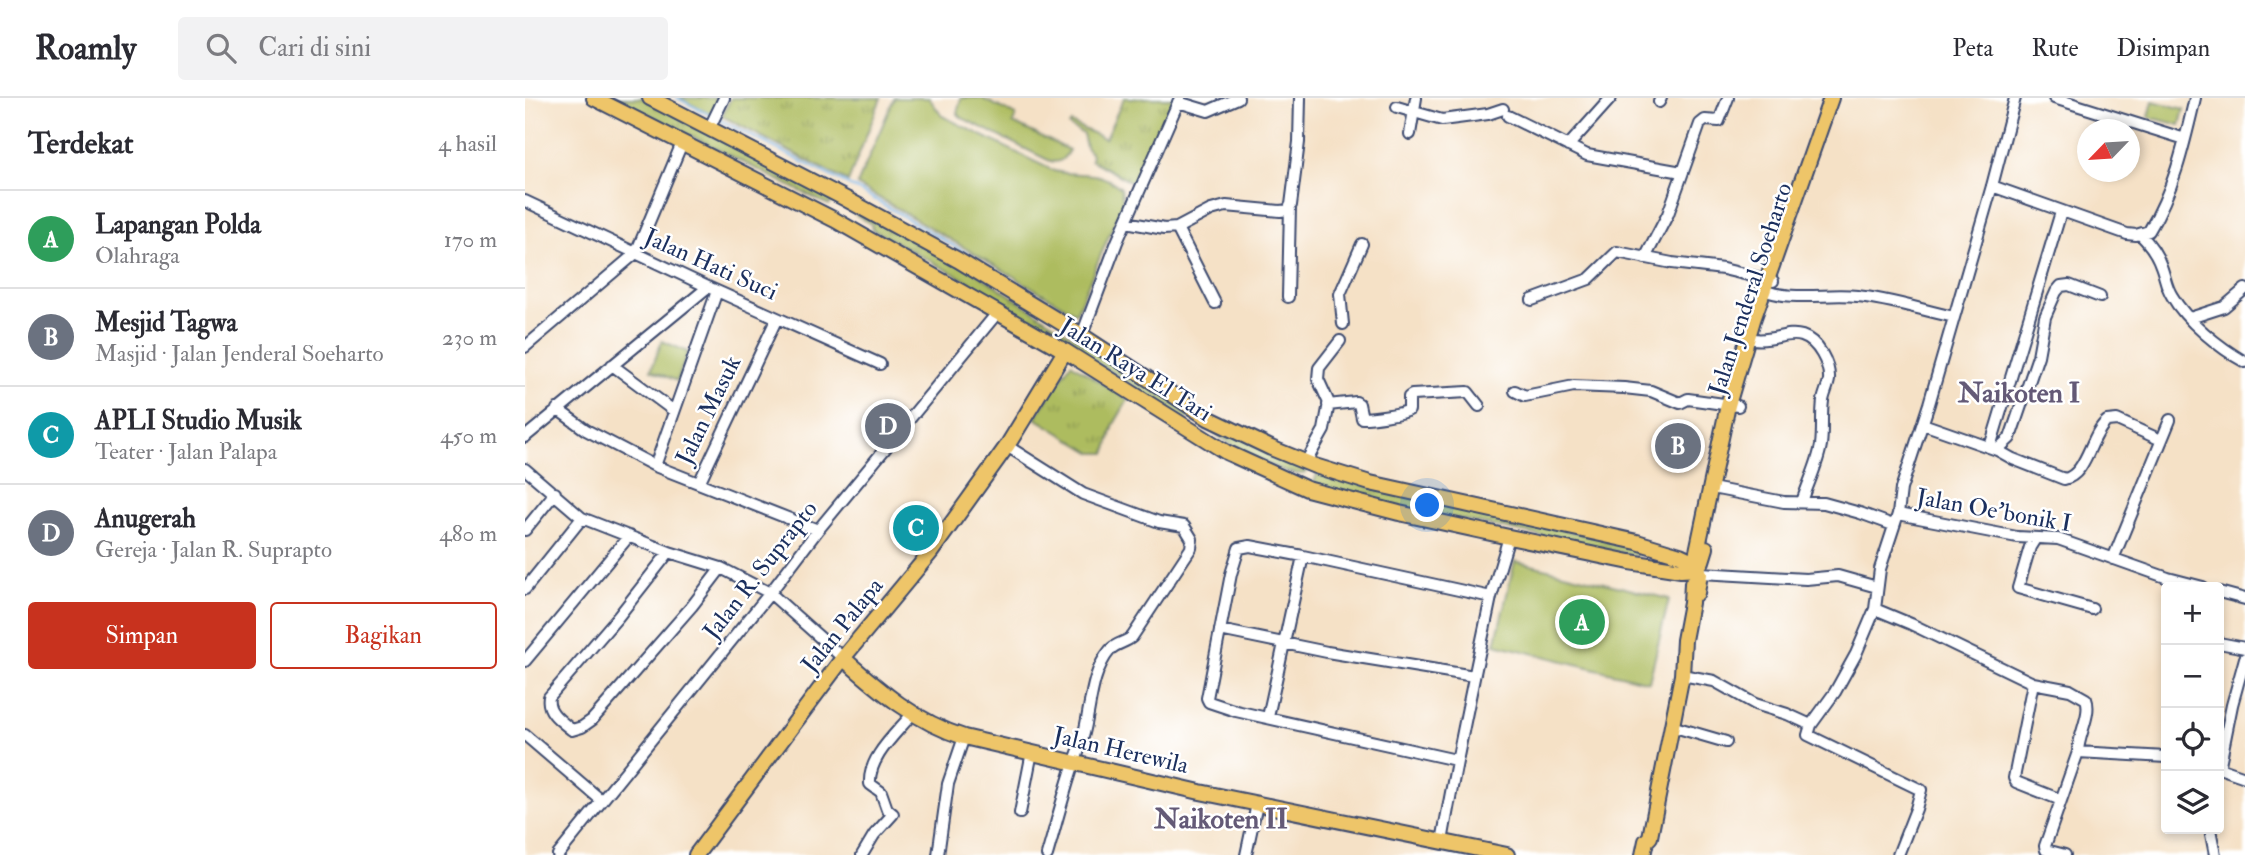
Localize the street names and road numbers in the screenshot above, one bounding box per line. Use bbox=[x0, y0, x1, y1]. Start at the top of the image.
street label: Jalan Jenderal Soeharto bbox=[1701, 179, 1799, 400]
street label: Jalan Hati Suci bbox=[638, 221, 782, 308]
street label: Jalan Raya El Tari bbox=[1053, 310, 1218, 429]
street label: Jalan Masuk bbox=[668, 350, 748, 471]
street label: Jalan Oe'bonik I bbox=[1913, 481, 2074, 539]
street label: Jalan R. Suprapto bbox=[696, 495, 824, 647]
street label: Jalan Palapa bbox=[794, 570, 891, 680]
street label: Jalan Herewila bbox=[1049, 720, 1193, 781]

